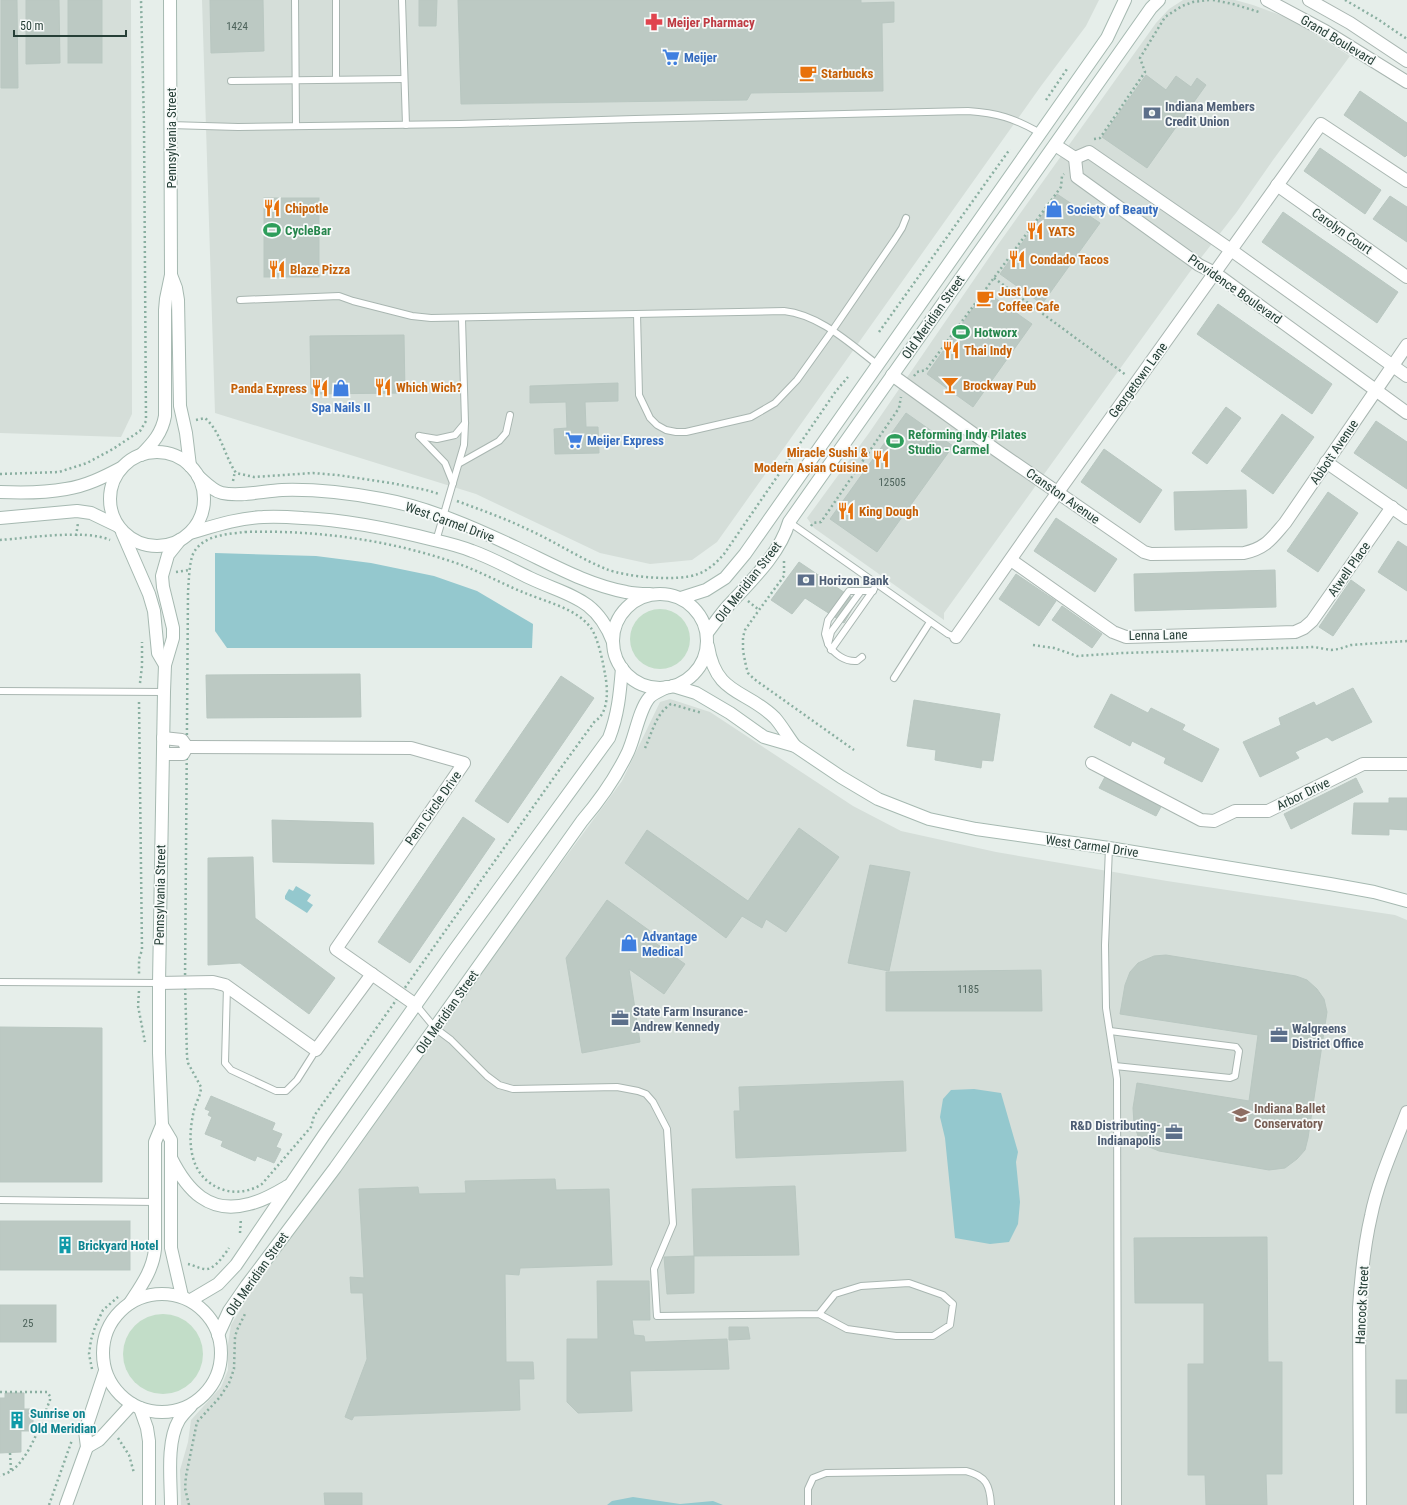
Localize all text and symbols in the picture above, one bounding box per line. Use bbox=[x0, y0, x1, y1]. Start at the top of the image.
scale bar bbox=[14, 12, 126, 38]
pharmacy icon: Meijer Pharmacy bbox=[644, 12, 664, 32]
street label: Grand Boulevard bbox=[1298, 12, 1378, 68]
place label: Meijer Pharmacy bbox=[667, 15, 755, 30]
text: 50 m bbox=[20, 19, 44, 33]
house number: 1424 bbox=[226, 20, 248, 33]
supermarket icon: Meijer bbox=[661, 47, 681, 67]
place label: Meijer bbox=[684, 50, 718, 65]
cafe icon: Starbucks bbox=[798, 63, 818, 83]
place label: Starbucks bbox=[821, 66, 873, 81]
street label: Pennsylvania Street bbox=[164, 87, 179, 188]
place label: Indiana Members Credit Union bbox=[1165, 99, 1255, 129]
bank icon: Indiana Members Credit Union bbox=[1142, 103, 1162, 123]
restaurant icon: Chipotle bbox=[262, 198, 282, 218]
shop icon: Society of Beauty bbox=[1044, 199, 1064, 219]
place label: Chipotle bbox=[285, 201, 328, 216]
place label: Society of Beauty bbox=[1067, 202, 1158, 217]
street label: Carolyn Court bbox=[1309, 205, 1375, 257]
sports icon: CycleBar bbox=[262, 220, 282, 240]
restaurant icon: YATS bbox=[1025, 221, 1045, 241]
place label: CycleBar bbox=[285, 223, 332, 238]
place label: YATS bbox=[1048, 224, 1075, 239]
restaurant icon: Condado Tacos bbox=[1007, 249, 1027, 269]
street label: Providence Boulevard bbox=[1185, 251, 1285, 327]
place label: Condado Tacos bbox=[1030, 252, 1109, 267]
restaurant icon: Blaze Pizza bbox=[267, 259, 287, 279]
place label: Blaze Pizza bbox=[290, 262, 350, 277]
street label: Old Meridian Street bbox=[899, 272, 967, 362]
place label: Just Love Coffee Cafe bbox=[998, 284, 1060, 314]
cafe icon: Just Love Coffee Cafe bbox=[975, 288, 995, 308]
sports icon: Hotworx bbox=[951, 322, 971, 342]
place label: Hotworx bbox=[974, 325, 1017, 340]
street label: Georgetown Lane bbox=[1106, 339, 1170, 421]
restaurant icon: Thai Indy bbox=[941, 340, 961, 360]
place label: Thai Indy bbox=[964, 343, 1012, 358]
bar icon: Brockway Pub bbox=[940, 375, 960, 395]
restaurant icon: Which Wich? bbox=[373, 377, 393, 397]
restaurant icon: Panda Express bbox=[310, 378, 330, 398]
shop icon: Spa Nails II bbox=[331, 378, 351, 398]
place label: Brockway Pub bbox=[963, 378, 1036, 393]
place label: Which Wich? bbox=[396, 380, 462, 395]
place label: Panda Express bbox=[231, 381, 307, 396]
place label: Spa Nails II bbox=[311, 400, 371, 415]
street label: Abbott Avenue bbox=[1307, 417, 1361, 487]
place label: Reforming Indy Pilates Studio - Carmel bbox=[908, 427, 1027, 457]
supermarket icon: Meijer Express bbox=[564, 430, 584, 450]
sports icon: Reforming Indy Pilates Studio - Carmel bbox=[885, 431, 905, 451]
place label: Meijer Express bbox=[587, 433, 664, 448]
place label: Miracle Sushi & Modern Asian Cuisine bbox=[754, 445, 868, 475]
restaurant icon: Miracle Sushi & Modern Asian Cuisine bbox=[871, 449, 891, 469]
street label: Cranston Avenue bbox=[1023, 465, 1103, 527]
house number: 12505 bbox=[878, 476, 906, 489]
street label: West Carmel Drive bbox=[403, 499, 497, 545]
restaurant icon: King Dough bbox=[836, 501, 856, 521]
place label: King Dough bbox=[859, 504, 919, 519]
street label: Old Meridian Street bbox=[712, 538, 784, 625]
street label: Atwell Place bbox=[1325, 539, 1373, 599]
bank icon: Horizon Bank bbox=[796, 570, 816, 590]
place label: Horizon Bank bbox=[819, 573, 889, 588]
street label: Lenna Lane bbox=[1128, 627, 1188, 643]
street label: Penn Circle Drive bbox=[402, 768, 464, 848]
street label: Arbor Drive bbox=[1274, 775, 1332, 813]
street label: West Carmel Drive bbox=[1044, 832, 1140, 860]
street label: Pennsylvania Street bbox=[152, 844, 168, 946]
place label: Advantage Medical bbox=[642, 929, 697, 959]
shop icon: Advantage Medical bbox=[619, 933, 639, 953]
street label: Old Meridian Street bbox=[413, 967, 481, 1057]
house number: 1185 bbox=[957, 983, 979, 996]
place label: State Farm Insurance- Andrew Kennedy bbox=[633, 1004, 748, 1034]
office icon: State Farm Insurance- Andrew Kennedy bbox=[610, 1008, 630, 1028]
place label: Walgreens District Office bbox=[1292, 1021, 1364, 1051]
office icon: Walgreens District Office bbox=[1269, 1025, 1289, 1045]
place label: Indiana Ballet Conservatory bbox=[1254, 1101, 1325, 1131]
school or university icon: Indiana Ballet Conservatory bbox=[1231, 1105, 1251, 1125]
place label: R&D Distributing- Indianapolis bbox=[1070, 1118, 1161, 1148]
office icon: R&D Distributing- Indianapolis bbox=[1164, 1122, 1184, 1142]
street label: Old Meridian Street bbox=[223, 1229, 291, 1319]
building icon: Brickyard Hotel bbox=[55, 1235, 75, 1255]
place label: Brickyard Hotel bbox=[78, 1238, 158, 1253]
street label: Hancock Street bbox=[1352, 1265, 1372, 1345]
house number: 25 bbox=[23, 1317, 33, 1330]
place label: Sunrise on Old Meridian bbox=[30, 1406, 96, 1436]
building icon: Sunrise on Old Meridian bbox=[7, 1410, 27, 1430]

